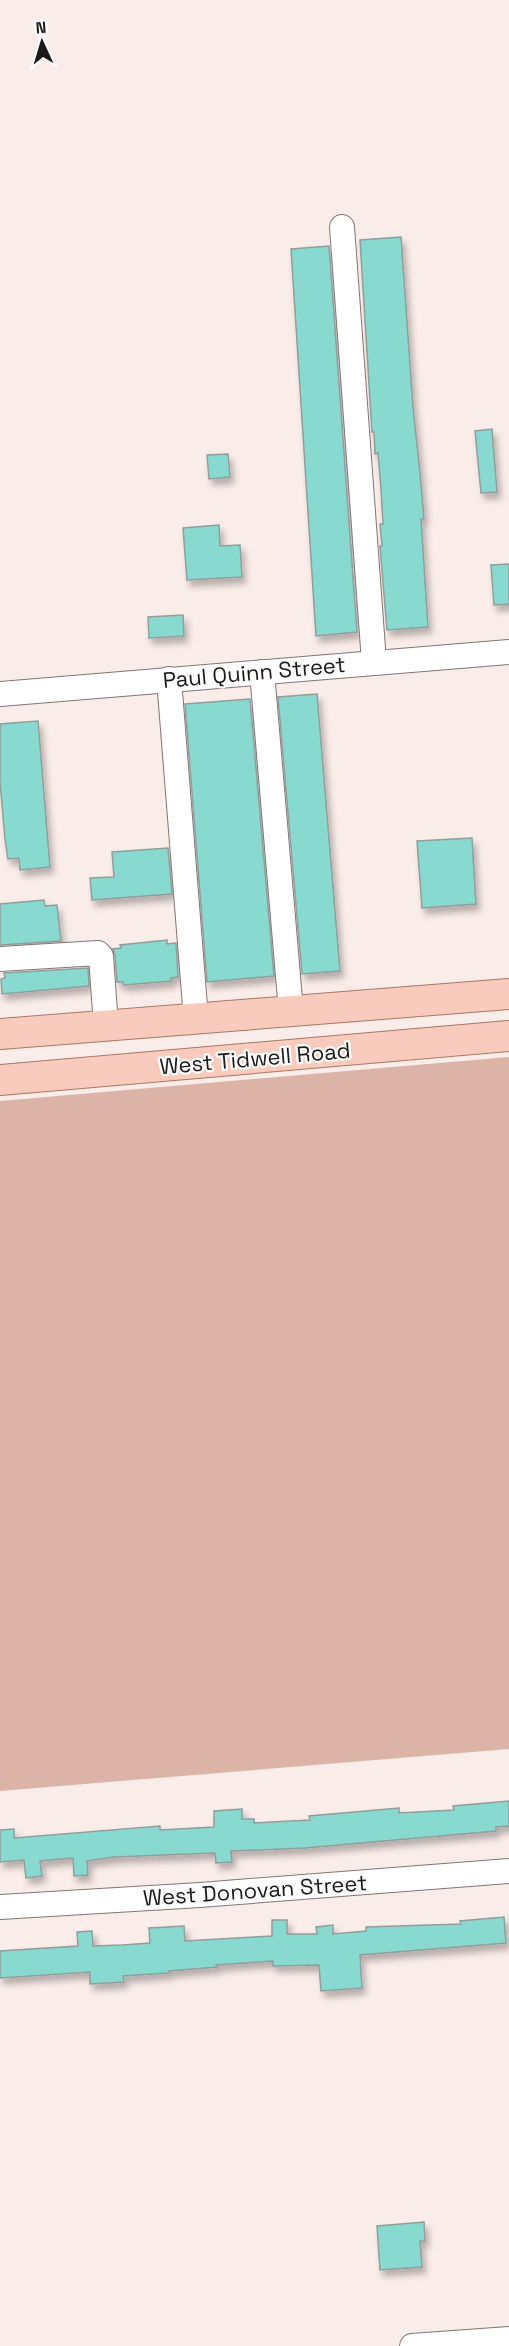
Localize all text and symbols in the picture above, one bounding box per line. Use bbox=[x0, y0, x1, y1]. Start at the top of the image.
north arrow bbox=[12, 12, 72, 72]
text: N bbox=[35, 17, 47, 38]
street label: Paul Quinn Street bbox=[161, 650, 347, 694]
street label: West Tidwell Road bbox=[158, 1036, 352, 1080]
street label: West Donovan Street bbox=[142, 1868, 368, 1912]

